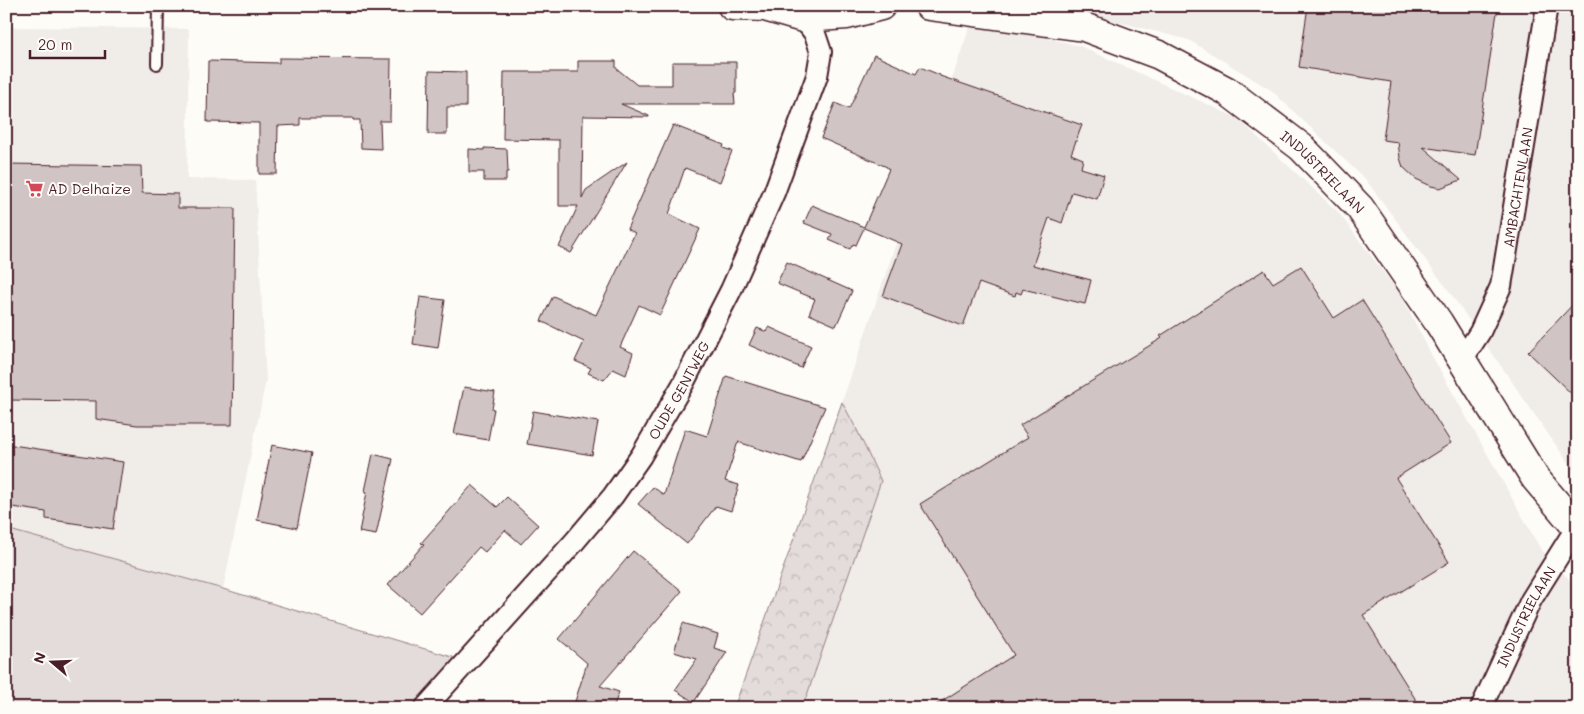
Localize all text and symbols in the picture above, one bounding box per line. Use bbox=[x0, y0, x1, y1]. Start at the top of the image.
scale bar bbox=[30, 28, 105, 60]
text: 20 m bbox=[38, 34, 72, 54]
street label: INDUSTRIELAAN bbox=[1277, 126, 1369, 217]
street label: AMBACHTENLAAN bbox=[1498, 126, 1536, 249]
supermarket icon: AD Delhaize bbox=[24, 178, 44, 198]
place label: AD Delhaize bbox=[48, 179, 131, 198]
street label: OUDE GENTWEG bbox=[643, 337, 713, 443]
street label: INDUSTRIELAAN bbox=[1492, 562, 1560, 670]
north arrow bbox=[28, 636, 78, 686]
text: N bbox=[29, 649, 50, 666]

